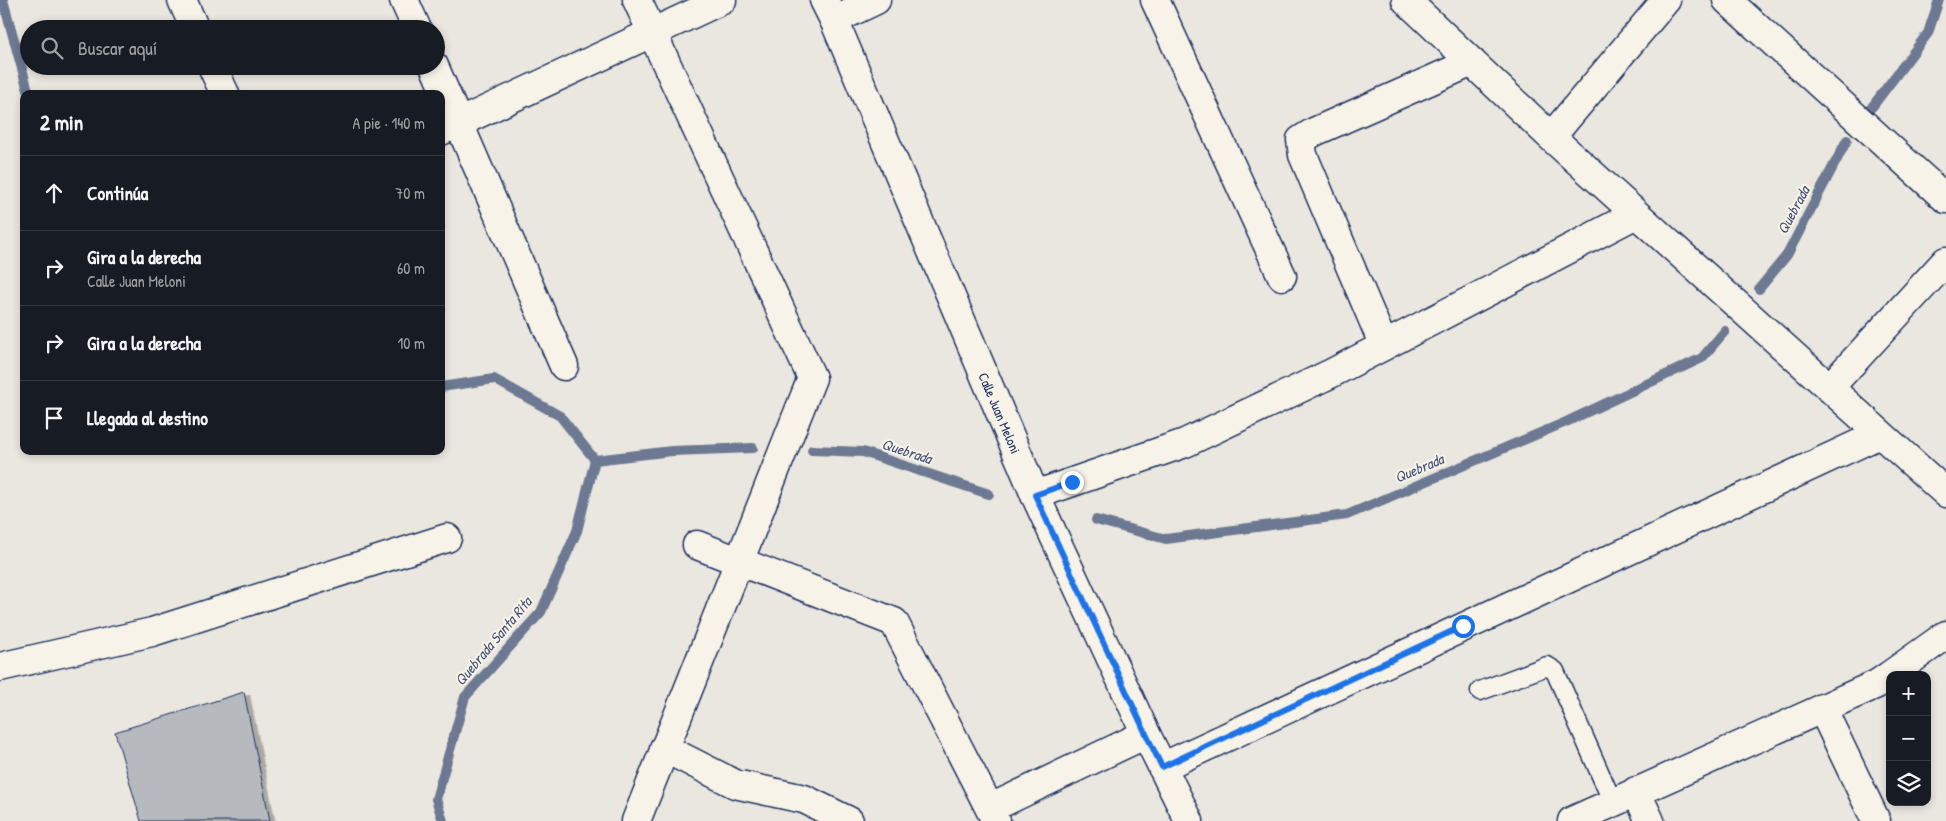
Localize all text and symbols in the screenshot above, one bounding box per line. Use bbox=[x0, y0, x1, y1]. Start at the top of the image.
search box bbox=[20, 20, 445, 75]
icon: search bbox=[38, 34, 66, 62]
text: Buscar aquí bbox=[78, 35, 157, 61]
text: 2 min bbox=[40, 108, 83, 137]
text: A pie · 140 m bbox=[353, 112, 425, 134]
icon: ahead bbox=[40, 179, 68, 207]
text: Continúa bbox=[87, 180, 148, 206]
water label: Quebrada bbox=[1772, 181, 1815, 238]
text: 70 m bbox=[395, 182, 425, 204]
text: Gira a la derecha bbox=[87, 244, 201, 270]
icon: right bbox=[40, 254, 68, 282]
text: 60 m bbox=[397, 257, 425, 279]
text: Calle Juan Meloni bbox=[87, 270, 186, 292]
icon: right bbox=[40, 329, 68, 357]
text: Gira a la derecha bbox=[87, 330, 201, 356]
text: 10 m bbox=[397, 332, 425, 354]
street label: Calle Juan Meloni bbox=[974, 369, 1026, 457]
icon: arrive bbox=[40, 404, 68, 432]
text: Llegada al destino bbox=[87, 405, 208, 431]
water label: Quebrada bbox=[879, 433, 937, 470]
water label: Quebrada bbox=[1391, 447, 1449, 488]
route end bbox=[1061, 471, 1084, 494]
water label: Quebrada Santa Rita bbox=[450, 590, 538, 690]
route start bbox=[1452, 615, 1475, 638]
map controls bbox=[1886, 671, 1931, 806]
button: + bbox=[1886, 671, 1931, 716]
button: − bbox=[1886, 716, 1931, 761]
button: layers bbox=[1886, 761, 1931, 806]

